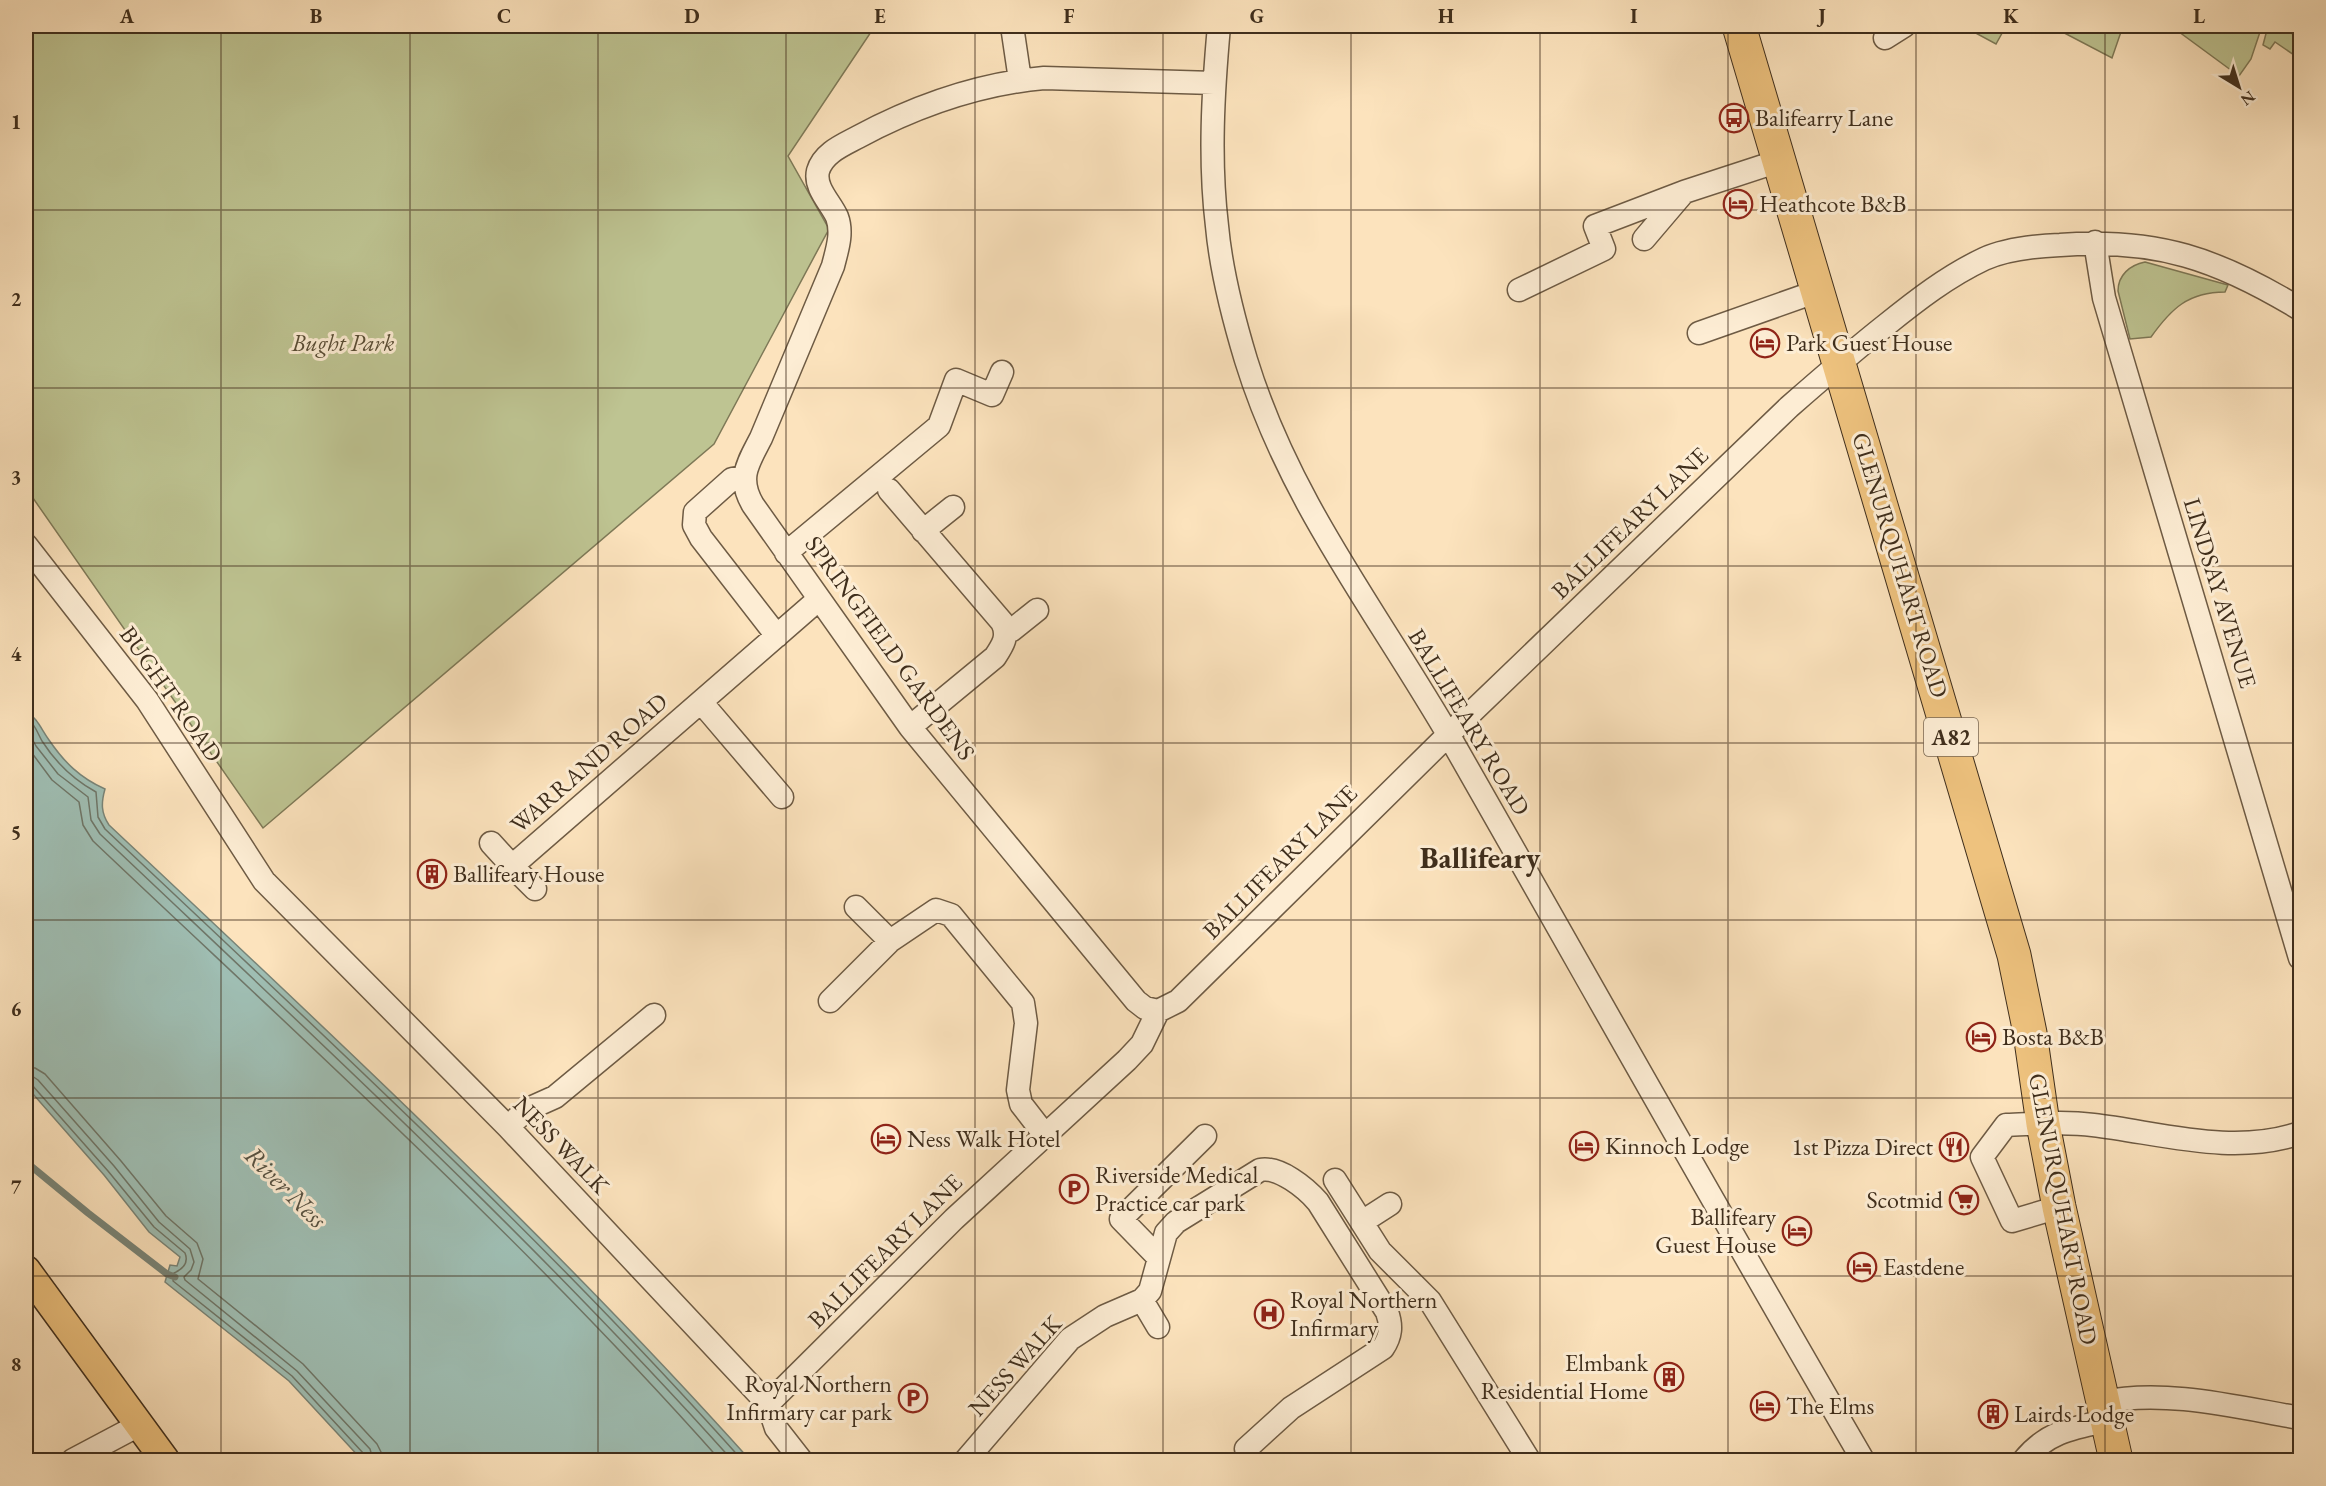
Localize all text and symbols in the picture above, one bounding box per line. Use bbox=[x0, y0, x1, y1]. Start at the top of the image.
text: A bbox=[119, 3, 135, 29]
text: B bbox=[310, 3, 322, 29]
text: C bbox=[497, 3, 511, 29]
text: D bbox=[684, 3, 700, 29]
text: E bbox=[874, 3, 886, 29]
text: F bbox=[1064, 3, 1075, 29]
text: G bbox=[1250, 3, 1264, 29]
text: H bbox=[1438, 3, 1454, 29]
text: I bbox=[1630, 3, 1638, 29]
text: J bbox=[1816, 3, 1826, 29]
text: K bbox=[2003, 3, 2019, 29]
text: L bbox=[2193, 3, 2205, 29]
north arrow bbox=[2209, 57, 2269, 117]
text: N bbox=[2236, 86, 2259, 111]
bus stop icon: Balifearry Lane bbox=[1718, 102, 1750, 134]
place label: Balifearry Lane bbox=[1755, 102, 1893, 133]
text: 1 bbox=[11, 109, 21, 135]
hotel icon: Heathcote B&B bbox=[1722, 188, 1754, 220]
place label: Heathcote B&B bbox=[1759, 188, 1906, 219]
text: 2 bbox=[11, 286, 22, 312]
park label: Bught Park bbox=[291, 327, 394, 358]
hotel icon: Park Guest House bbox=[1749, 327, 1781, 359]
place label: Park Guest House bbox=[1786, 327, 1952, 358]
street label: GLENURQUHART ROAD bbox=[1845, 428, 1956, 701]
street label: BALLIFEARY LANE bbox=[1545, 440, 1715, 605]
text: 3 bbox=[11, 464, 21, 490]
street label: LINDSAY AVENUE bbox=[2177, 494, 2264, 692]
street label: SPRINGFIELD GARDENS bbox=[798, 529, 982, 766]
street label: BUGHT ROAD bbox=[113, 620, 230, 768]
street label: BALLIFEARY ROAD bbox=[1401, 623, 1537, 821]
text: 4 bbox=[11, 641, 22, 667]
street label: WARRAND ROAD bbox=[504, 686, 674, 839]
road number: A82 bbox=[1924, 718, 1978, 756]
street label: BALLIFEARY LANE bbox=[1196, 778, 1364, 946]
text: 5 bbox=[11, 819, 21, 845]
district label: Ballifeary bbox=[1420, 838, 1541, 877]
building icon: Ballifeary House bbox=[416, 858, 448, 890]
place label: Ballifeary House bbox=[453, 858, 604, 889]
text: 6 bbox=[11, 996, 22, 1022]
hotel icon: Bosta B&B bbox=[1965, 1021, 1997, 1053]
place label: Bosta B&B bbox=[2002, 1021, 2104, 1052]
street label: GLENURQUHART ROAD bbox=[2022, 1071, 2105, 1347]
street label: NESS WALK bbox=[507, 1089, 617, 1201]
hotel icon: Ness Walk Hotel bbox=[870, 1123, 902, 1155]
place label: Ness Walk Hotel bbox=[907, 1123, 1061, 1154]
hotel icon: Kinnoch Lodge bbox=[1568, 1130, 1600, 1162]
place label: Kinnoch Lodge bbox=[1605, 1130, 1749, 1161]
place label: 1st Pizza Direct bbox=[1791, 1131, 1933, 1162]
restaurant icon: 1st Pizza Direct bbox=[1938, 1131, 1970, 1163]
water label: River Ness bbox=[237, 1138, 335, 1236]
place label: Riverside Medical Practice car park bbox=[1095, 1159, 1258, 1218]
street label: BALLIFEARY LANE bbox=[801, 1167, 969, 1335]
parking icon: Riverside Medical Practice car park bbox=[1058, 1173, 1090, 1205]
text: 7 bbox=[11, 1174, 22, 1200]
place label: Scotmid bbox=[1866, 1184, 1944, 1215]
supermarket icon: Scotmid bbox=[1948, 1184, 1980, 1216]
place label: Ballifeary Guest House bbox=[1655, 1201, 1776, 1260]
hotel icon: Ballifeary Guest House bbox=[1781, 1215, 1813, 1247]
hotel icon: Eastdene bbox=[1846, 1251, 1878, 1283]
place label: Eastdene bbox=[1883, 1251, 1964, 1282]
place label: Royal Northern Infirmary bbox=[1290, 1284, 1438, 1343]
hospital icon: Royal Northern Infirmary bbox=[1253, 1298, 1285, 1330]
street label: NESS WALK bbox=[961, 1308, 1069, 1423]
place label: Elmbank Residential Home bbox=[1481, 1347, 1649, 1406]
text: 8 bbox=[11, 1351, 21, 1377]
building icon: Elmbank Residential Home bbox=[1653, 1361, 1685, 1393]
place label: Royal Northern Infirmary car park bbox=[727, 1368, 893, 1427]
parking icon: Royal Northern Infirmary car park bbox=[897, 1382, 929, 1414]
hotel icon: The Elms bbox=[1749, 1390, 1781, 1422]
place label: The Elms bbox=[1786, 1390, 1874, 1421]
building icon: Lairds Lodge bbox=[1977, 1398, 2009, 1430]
place label: Lairds Lodge bbox=[2014, 1398, 2134, 1429]

